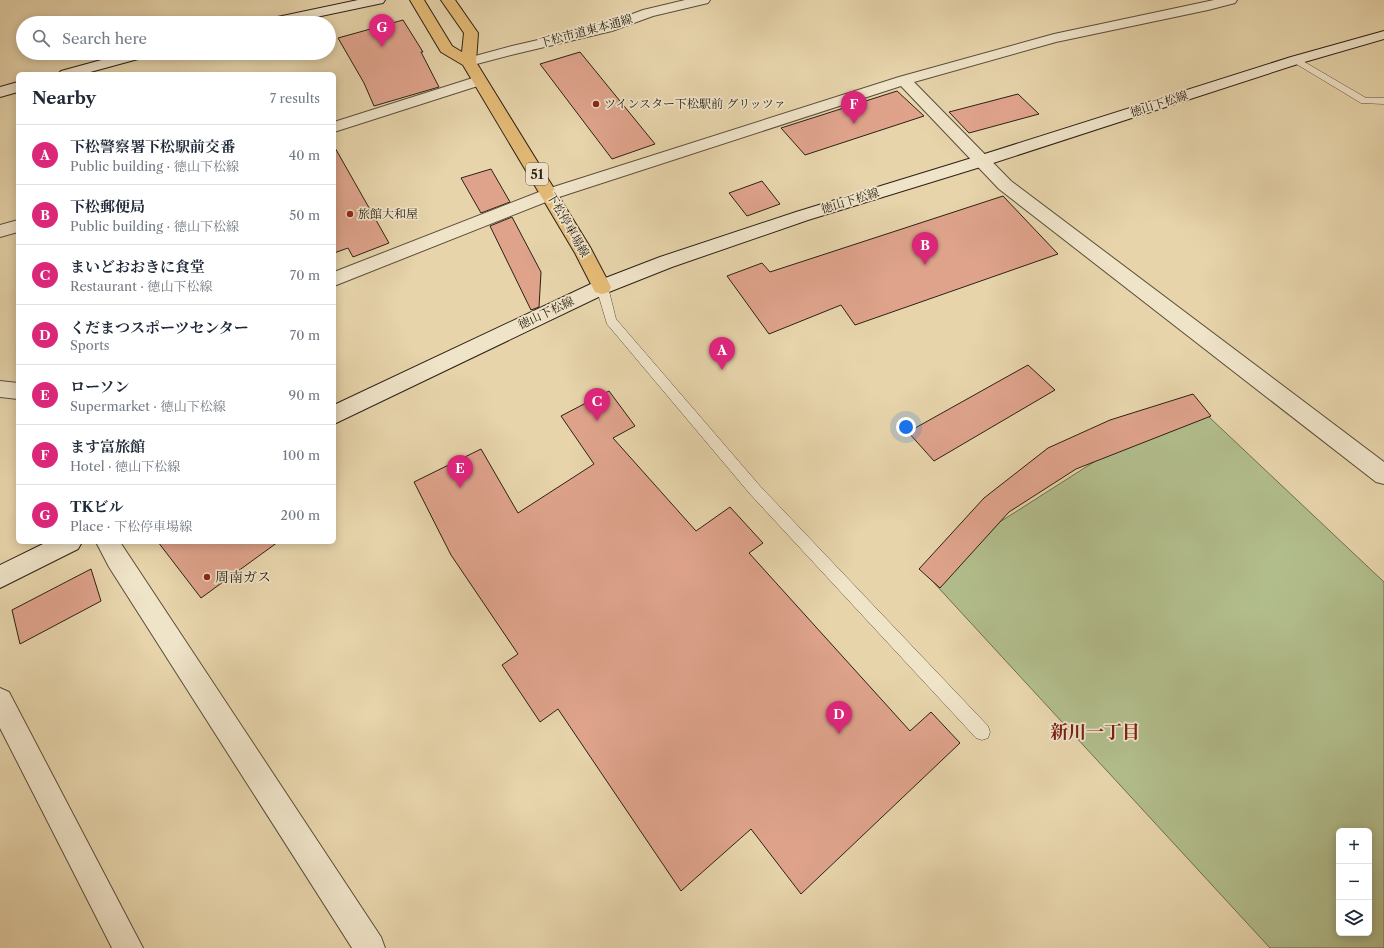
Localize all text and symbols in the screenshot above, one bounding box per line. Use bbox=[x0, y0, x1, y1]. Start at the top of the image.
street label: 下松市道東本通線 bbox=[538, 11, 634, 50]
pin: G bbox=[369, 14, 395, 47]
search box bbox=[16, 16, 336, 60]
icon: search bbox=[30, 27, 52, 49]
text: Search here bbox=[62, 29, 147, 48]
street label: 徳山下松線 bbox=[1128, 87, 1190, 120]
text: Nearby bbox=[32, 88, 96, 108]
text: 7 results bbox=[270, 90, 320, 106]
pin: F bbox=[841, 91, 867, 124]
place label: ツインスター下松駅前 グリッツァ bbox=[604, 96, 786, 111]
marker: ツインスター下松駅前 グリッツァ bbox=[591, 99, 601, 109]
text: 下松警察署下松駅前交番 bbox=[70, 137, 235, 156]
text: A bbox=[40, 147, 50, 163]
text: 40 m bbox=[289, 147, 320, 163]
text: Public building · 徳山下松線 bbox=[70, 158, 239, 174]
road number: 51 bbox=[526, 163, 548, 185]
street label: 徳山下松線 bbox=[819, 185, 881, 216]
street label: 下松停車場線 bbox=[544, 190, 593, 260]
text: 下松郵便局 bbox=[70, 197, 145, 216]
place label: 旅館大和屋 bbox=[358, 206, 418, 221]
text: B bbox=[40, 207, 50, 223]
text: 50 m bbox=[289, 207, 320, 223]
marker: 旅館大和屋 bbox=[345, 209, 355, 219]
text: Public building · 徳山下松線 bbox=[70, 218, 239, 234]
pin: B bbox=[912, 232, 938, 265]
text: まいどおおきに食堂 bbox=[70, 257, 205, 276]
text: C bbox=[40, 267, 50, 283]
text: 70 m bbox=[290, 267, 320, 283]
text: Restaurant · 徳山下松線 bbox=[70, 278, 212, 294]
street label: 徳山下松線 bbox=[515, 293, 576, 332]
text: くだまつスポーツセンター bbox=[70, 318, 249, 337]
text: D bbox=[39, 327, 51, 343]
text: 70 m bbox=[290, 327, 320, 343]
text: Sports bbox=[70, 337, 109, 353]
pin: A bbox=[709, 337, 735, 370]
text: ローソン bbox=[70, 377, 129, 396]
text: E bbox=[40, 387, 50, 403]
text: 90 m bbox=[289, 387, 320, 403]
pin: C bbox=[584, 388, 610, 421]
text: Supermarket · 徳山下松線 bbox=[70, 398, 225, 414]
your location bbox=[896, 417, 916, 437]
text: ます富旅館 bbox=[70, 437, 145, 456]
text: F bbox=[41, 447, 49, 463]
text: 100 m bbox=[282, 447, 320, 463]
pin: E bbox=[447, 455, 473, 488]
text: Hotel · 徳山下松線 bbox=[70, 458, 180, 474]
text: TKビル bbox=[70, 497, 124, 516]
text: G bbox=[39, 507, 51, 523]
text: 200 m bbox=[280, 507, 320, 523]
text: Place · 下松停車場線 bbox=[70, 518, 192, 534]
place label: 周南ガス bbox=[215, 568, 271, 586]
marker: 周南ガス bbox=[202, 572, 212, 582]
pin: D bbox=[826, 701, 852, 734]
district label: 新川一丁目 bbox=[1050, 721, 1140, 743]
map controls bbox=[1336, 828, 1372, 936]
button: + bbox=[1336, 828, 1372, 864]
button: − bbox=[1336, 864, 1372, 900]
button: layers bbox=[1336, 900, 1372, 936]

